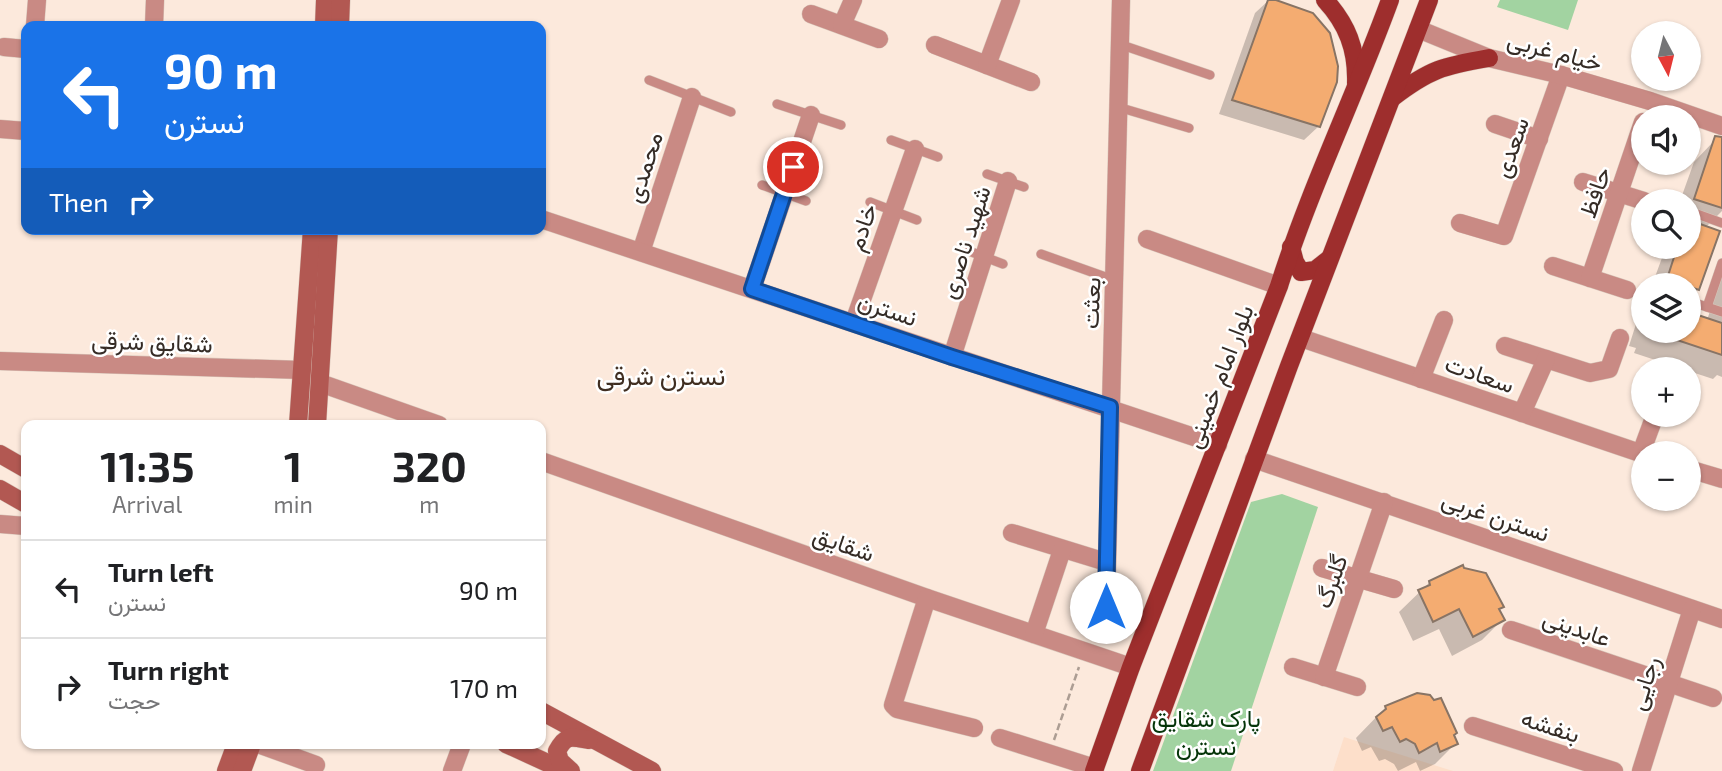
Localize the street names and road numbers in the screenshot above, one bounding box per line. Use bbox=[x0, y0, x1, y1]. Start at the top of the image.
street label: خیام غربی bbox=[1504, 23, 1605, 79]
street label: سعدی bbox=[1486, 113, 1535, 182]
street label: محمدی bbox=[618, 128, 669, 206]
street label: حافظ bbox=[1572, 163, 1616, 221]
street label: شهید ناصری bbox=[932, 182, 998, 303]
street label: خادم bbox=[839, 200, 885, 255]
street label: بعثت bbox=[1075, 277, 1106, 329]
street label: نسترن bbox=[854, 284, 921, 333]
street label: بلوار امام خمینی bbox=[1177, 300, 1261, 453]
street label: شقایق شرقی bbox=[91, 324, 213, 360]
street label: سعادت bbox=[1442, 348, 1518, 398]
street label: نسترن غربی bbox=[1438, 483, 1554, 549]
street label: شقایق bbox=[809, 519, 879, 568]
street label: گلبرگ bbox=[1307, 550, 1354, 612]
street label: عابدینی bbox=[1539, 602, 1615, 653]
street label: رجایی bbox=[1621, 652, 1667, 714]
street label: بنفشه bbox=[1518, 702, 1584, 749]

